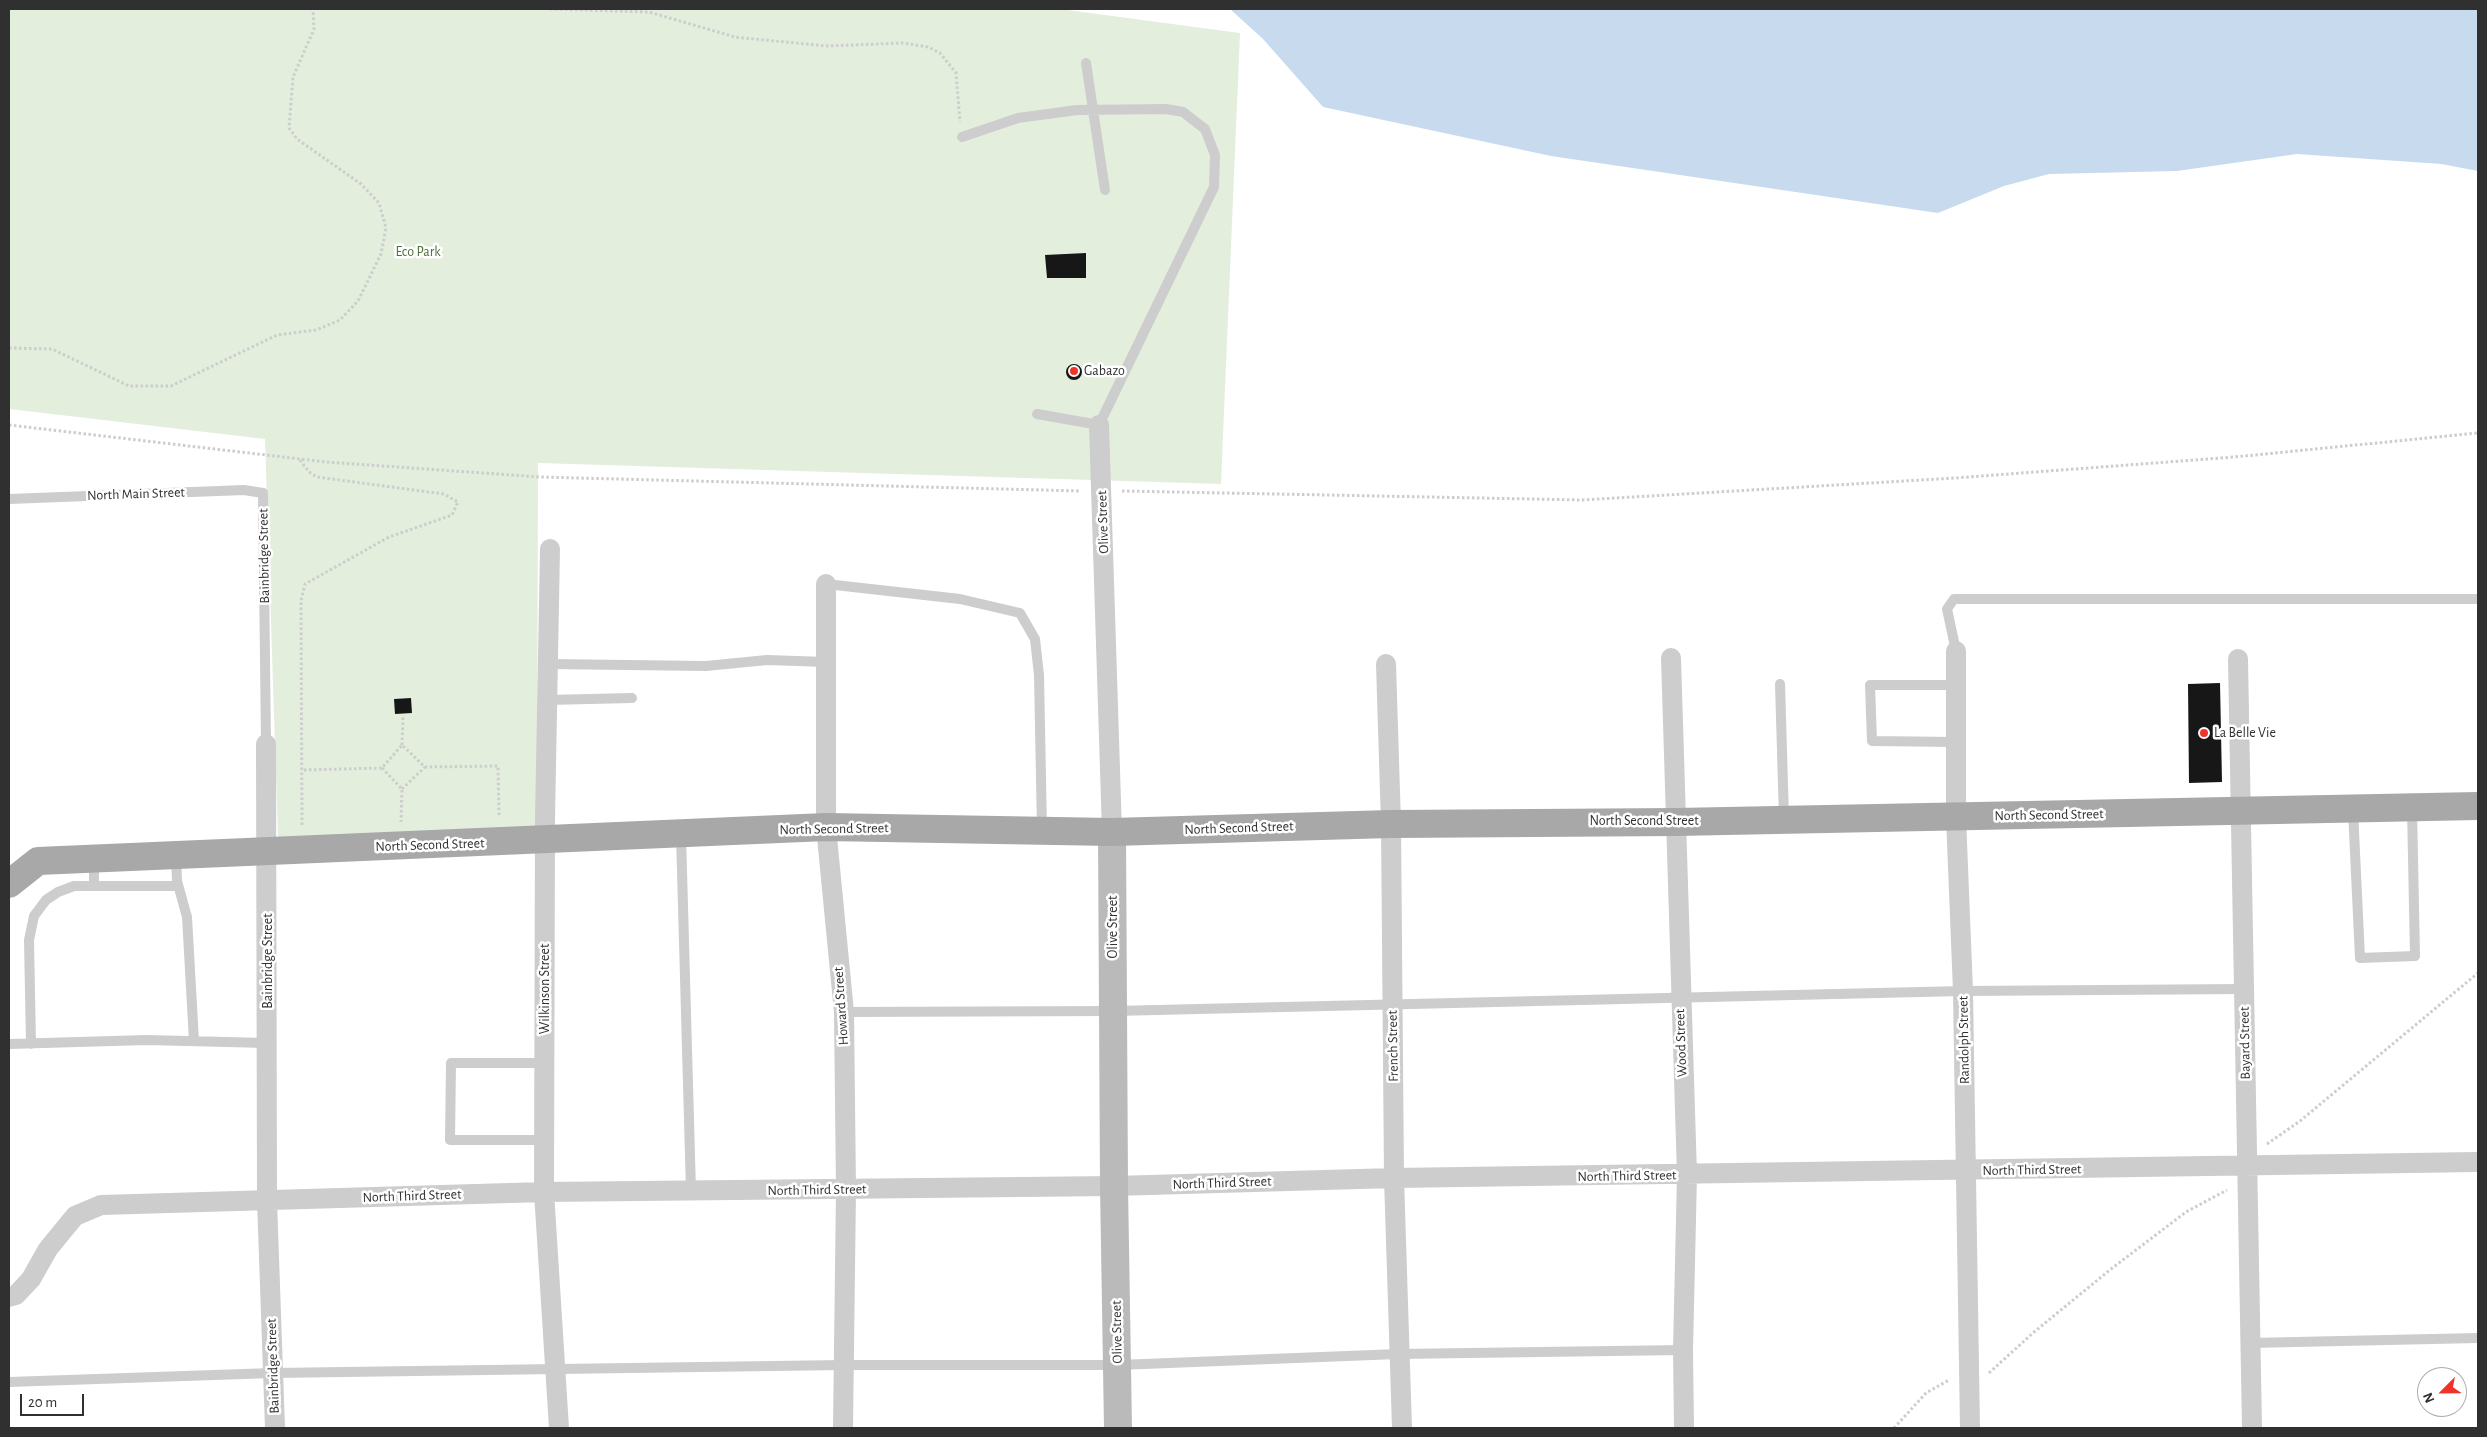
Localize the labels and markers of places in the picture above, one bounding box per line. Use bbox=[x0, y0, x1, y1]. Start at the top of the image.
place label: Gabazo bbox=[1084, 363, 1125, 379]
marker: Gabazo bbox=[1068, 365, 1080, 377]
place label: La Belle Vie bbox=[2214, 725, 2276, 741]
marker: La Belle Vie bbox=[2198, 727, 2210, 739]

